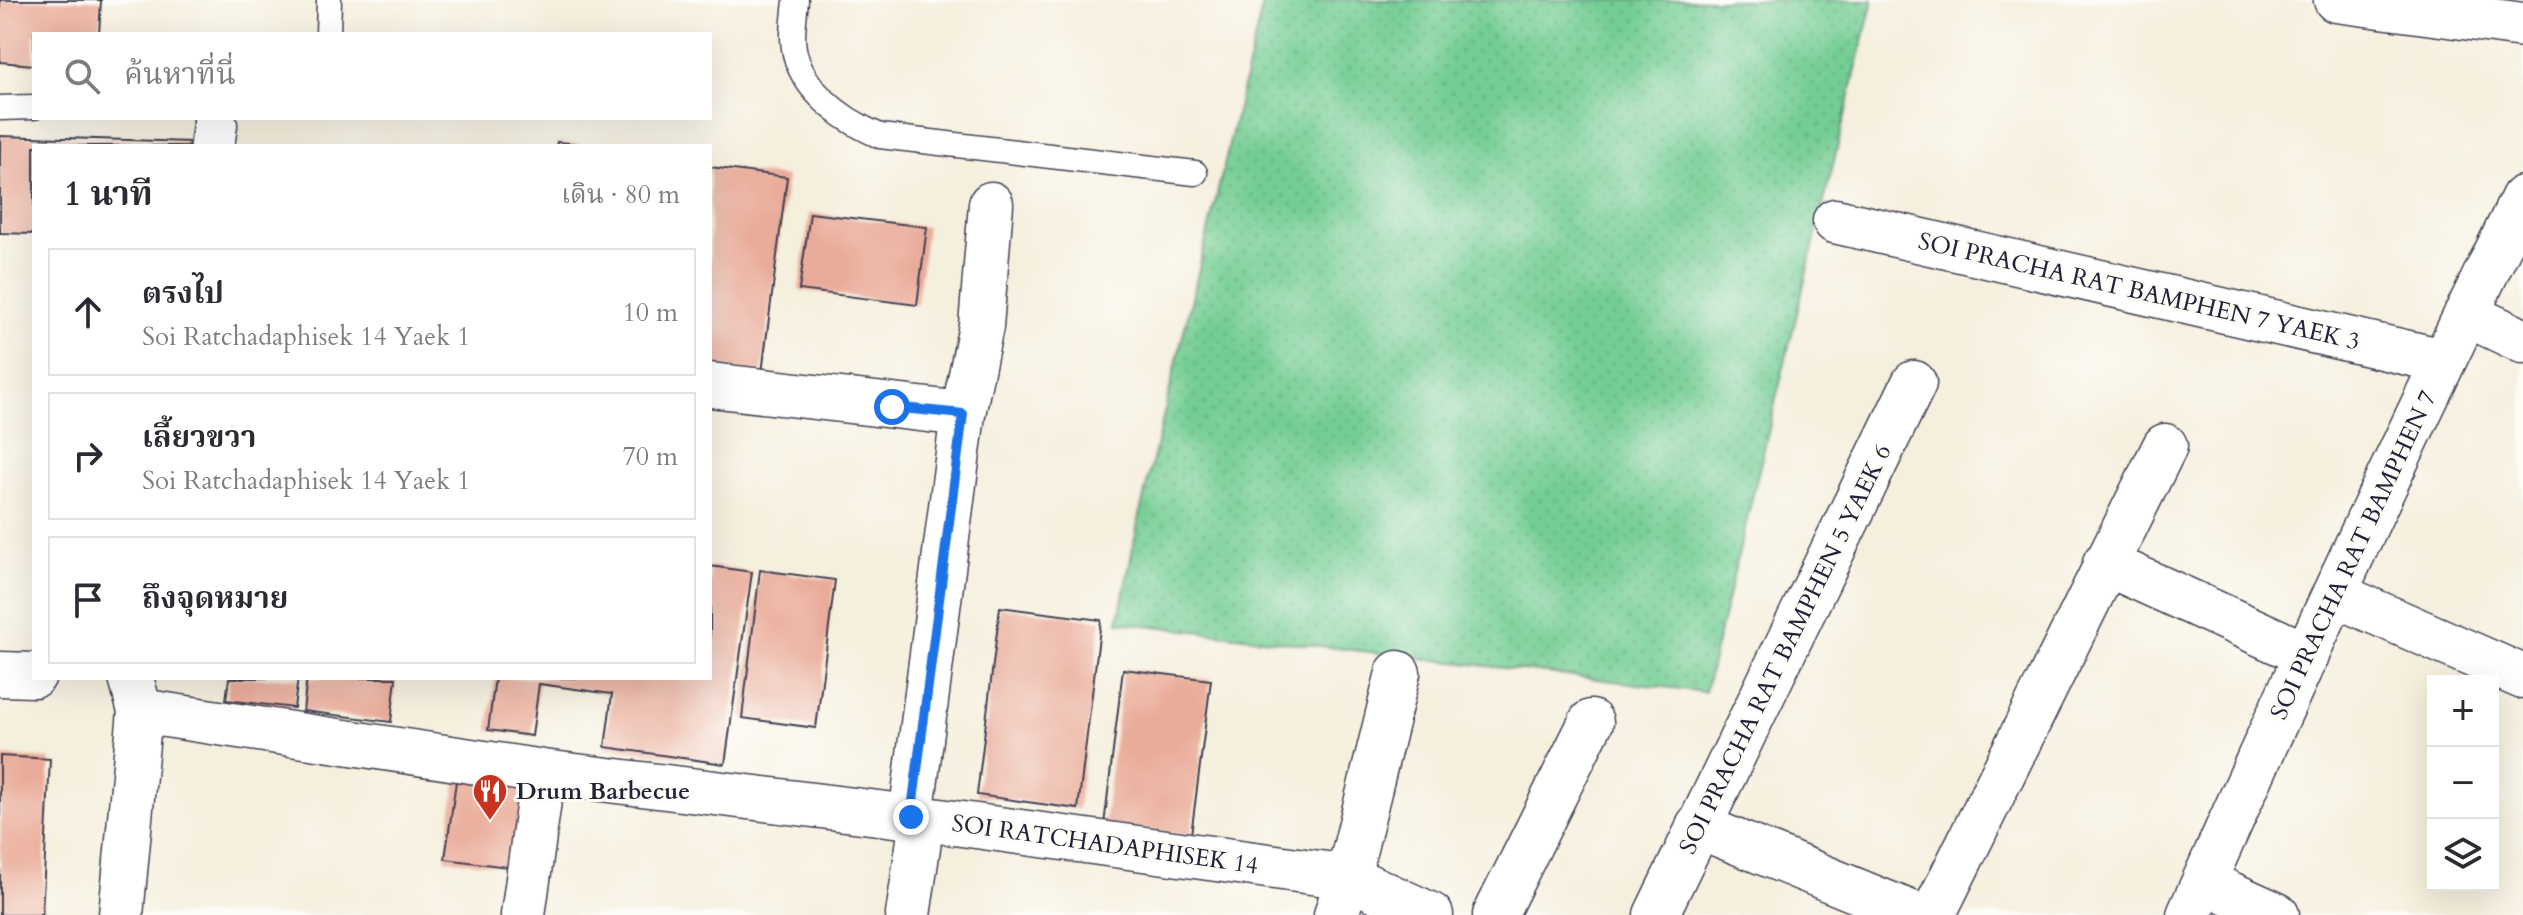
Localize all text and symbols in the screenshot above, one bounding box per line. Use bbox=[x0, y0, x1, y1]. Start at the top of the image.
search box bbox=[32, 32, 712, 120]
icon: search bbox=[60, 54, 104, 98]
text: ค้นหาที่นี่ bbox=[124, 54, 236, 95]
text: 1 นาที bbox=[64, 171, 153, 217]
text: เดิน · 80 m bbox=[561, 177, 680, 212]
street label: SOI PRACHA RAT BAMPHEN 7 YAEK 3 bbox=[1915, 225, 2363, 358]
text: ตรงไป bbox=[142, 273, 224, 314]
icon: ahead bbox=[66, 290, 110, 334]
text: 10 m bbox=[622, 295, 678, 330]
text: Soi Ratchadaphisek 14 Yaek 1 bbox=[142, 319, 470, 354]
street label: SOI PRACHA RAT BAMPHEN 7 bbox=[2263, 385, 2444, 725]
route start bbox=[874, 389, 910, 425]
text: เลี้ยวขวา bbox=[142, 417, 256, 458]
icon: right bbox=[66, 434, 110, 478]
text: 70 m bbox=[622, 439, 678, 474]
street label: SOI PRACHA RAT BAMPHEN 5 YAEK 6 bbox=[1672, 439, 1899, 860]
text: Soi Ratchadaphisek 14 Yaek 1 bbox=[142, 463, 470, 498]
icon: arrive bbox=[66, 578, 110, 622]
text: ถึงจุดหมาย bbox=[142, 578, 288, 619]
map controls bbox=[2427, 675, 2499, 891]
button: + bbox=[2427, 675, 2499, 747]
button: − bbox=[2427, 747, 2499, 819]
restaurant icon: Drum Barbecue bbox=[471, 772, 509, 822]
place label: Drum Barbecue bbox=[516, 775, 690, 808]
route end bbox=[893, 799, 929, 835]
street label: SOI RATCHADAPHISEK 14 bbox=[950, 807, 1260, 882]
button: layers bbox=[2427, 819, 2499, 891]

